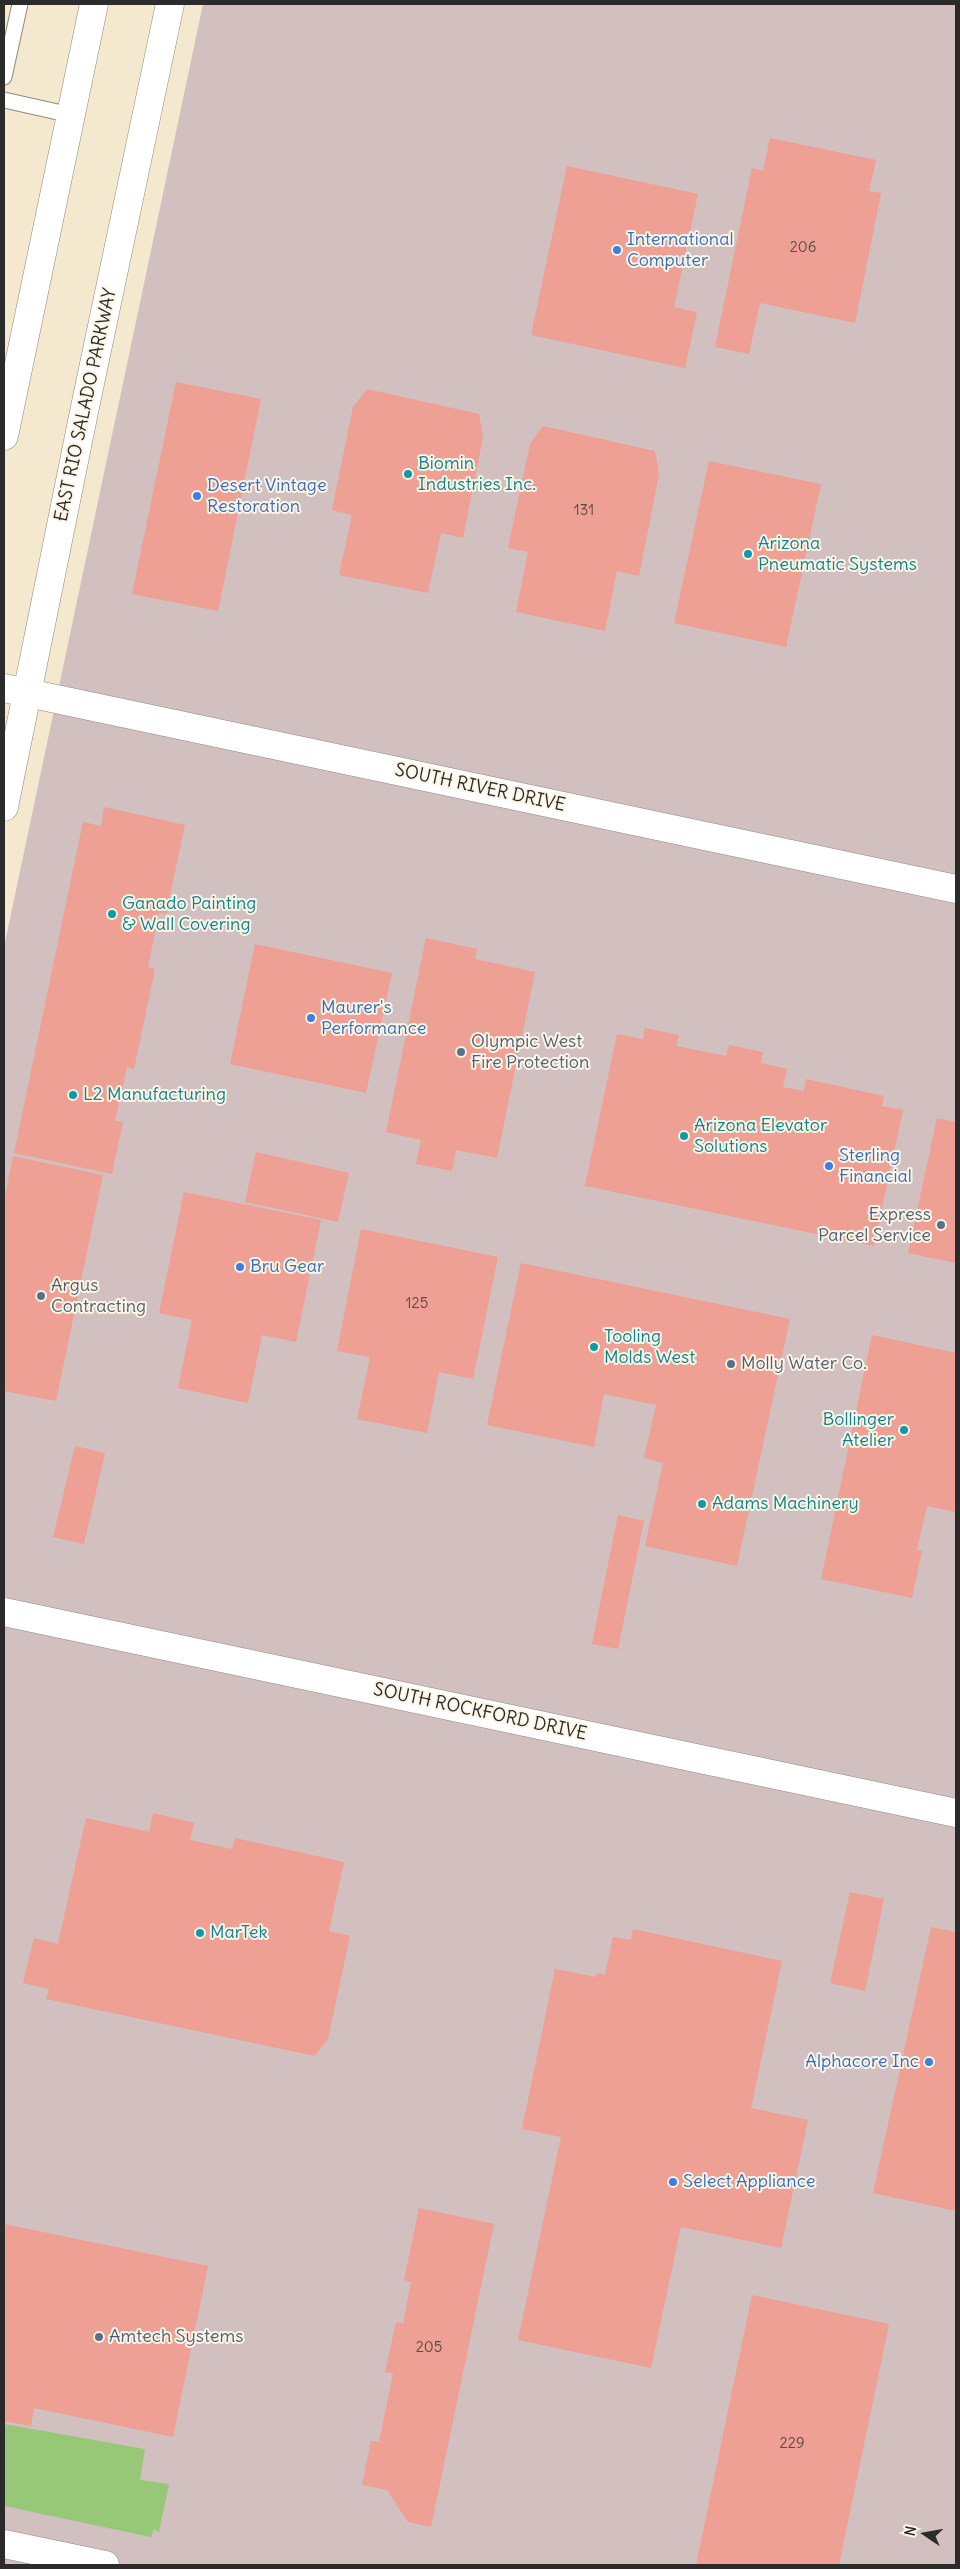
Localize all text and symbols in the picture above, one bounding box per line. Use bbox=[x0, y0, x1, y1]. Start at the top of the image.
place label: International Computer bbox=[627, 229, 734, 272]
house number: 206 bbox=[790, 239, 816, 257]
marker: International Computer bbox=[611, 244, 623, 256]
street label: EAST RIO SALADO PARKWAY bbox=[51, 286, 121, 524]
place label: Biomin Industries Inc. bbox=[418, 453, 536, 496]
marker: Biomin Industries Inc. bbox=[402, 468, 414, 480]
place label: Desert Vintage Restoration bbox=[207, 475, 327, 518]
marker: Desert Vintage Restoration bbox=[191, 490, 203, 502]
house number: 131 bbox=[574, 502, 594, 520]
place label: Arizona Pneumatic Systems bbox=[758, 533, 917, 576]
marker: Arizona Pneumatic Systems bbox=[742, 548, 754, 560]
street label: SOUTH RIVER DRIVE bbox=[393, 759, 567, 817]
place label: Ganado Painting & Wall Covering bbox=[122, 893, 256, 936]
marker: Ganado Painting & Wall Covering bbox=[106, 908, 118, 920]
place label: Maurer's Performance bbox=[321, 997, 426, 1040]
marker: Maurer's Performance bbox=[305, 1012, 317, 1024]
place label: Olympic West Fire Protection bbox=[471, 1031, 589, 1074]
marker: Olympic West Fire Protection bbox=[455, 1046, 467, 1058]
place label: L2 Manufacturing bbox=[83, 1084, 226, 1106]
marker: L2 Manufacturing bbox=[67, 1089, 79, 1101]
place label: Arizona Elevator Solutions bbox=[694, 1115, 827, 1158]
marker: Arizona Elevator Solutions bbox=[678, 1130, 690, 1142]
place label: Sterling Financial bbox=[839, 1145, 912, 1188]
marker: Sterling Financial bbox=[823, 1160, 835, 1172]
place label: Express Parcel Service bbox=[818, 1204, 931, 1246]
marker: Express Parcel Service bbox=[935, 1219, 947, 1231]
place label: Bru Gear bbox=[250, 1256, 324, 1278]
marker: Bru Gear bbox=[234, 1261, 246, 1273]
place label: Argus Contracting bbox=[51, 1275, 146, 1318]
marker: Argus Contracting bbox=[35, 1290, 47, 1302]
house number: 125 bbox=[406, 1295, 428, 1313]
place label: Tooling Molds West bbox=[604, 1326, 695, 1368]
marker: Tooling Molds West bbox=[588, 1341, 600, 1353]
place label: Molly Water Co. bbox=[741, 1353, 867, 1375]
marker: Molly Water Co. bbox=[725, 1358, 737, 1370]
place label: Bollinger Atelier bbox=[822, 1409, 894, 1452]
marker: Bollinger Atelier bbox=[898, 1424, 910, 1436]
place label: Adams Machinery bbox=[712, 1493, 859, 1515]
marker: Adams Machinery bbox=[696, 1498, 708, 1510]
street label: SOUTH ROCKFORD DRIVE bbox=[371, 1679, 589, 1745]
place label: MarTek bbox=[210, 1922, 268, 1944]
marker: MarTek bbox=[194, 1927, 206, 1939]
place label: Alphacore Inc bbox=[805, 2051, 919, 2073]
marker: Alphacore Inc bbox=[923, 2056, 935, 2068]
place label: Select Appliance bbox=[683, 2171, 815, 2193]
marker: Select Appliance bbox=[667, 2176, 679, 2188]
place label: Amtech Systems bbox=[109, 2326, 244, 2348]
marker: Amtech Systems bbox=[93, 2331, 105, 2343]
house number: 205 bbox=[416, 2339, 442, 2357]
house number: 229 bbox=[779, 2435, 805, 2453]
north arrow bbox=[900, 2509, 950, 2559]
text: N bbox=[901, 2524, 920, 2537]

